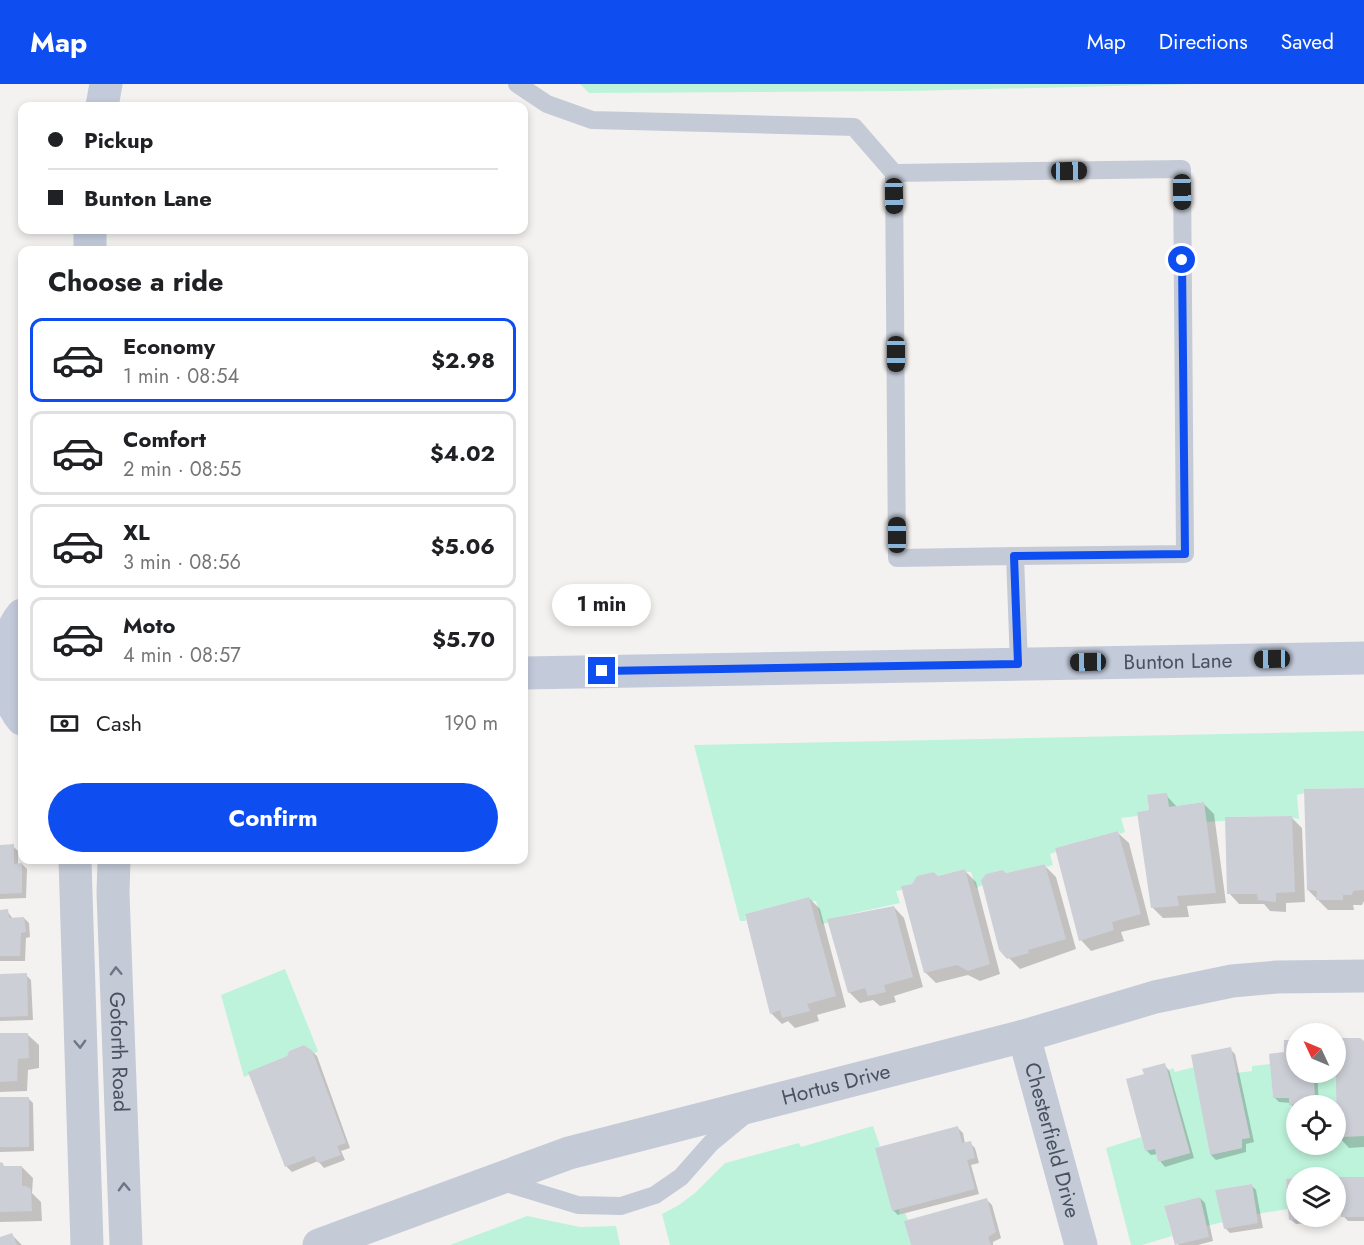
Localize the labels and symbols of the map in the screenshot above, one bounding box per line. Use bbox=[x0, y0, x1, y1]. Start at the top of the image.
car bbox=[1051, 162, 1087, 180]
car bbox=[1173, 174, 1191, 210]
car bbox=[885, 178, 903, 214]
route start bbox=[1168, 246, 1195, 273]
car bbox=[887, 336, 905, 372]
car bbox=[888, 517, 906, 553]
callout: 1 min bbox=[552, 584, 652, 626]
street label: Bunton Lane bbox=[1123, 645, 1233, 677]
car bbox=[1254, 650, 1290, 668]
car bbox=[1070, 653, 1106, 671]
route end bbox=[588, 657, 615, 684]
one-way arrow bbox=[109, 966, 122, 975]
street label: Goforth Road bbox=[102, 991, 136, 1112]
north arrow bbox=[1286, 1023, 1346, 1083]
one-way arrow bbox=[73, 1039, 86, 1048]
street label: Hortus Drive bbox=[778, 1056, 894, 1113]
street label: Chesterfield Drive bbox=[1017, 1059, 1088, 1221]
one-way arrow bbox=[117, 1182, 130, 1191]

